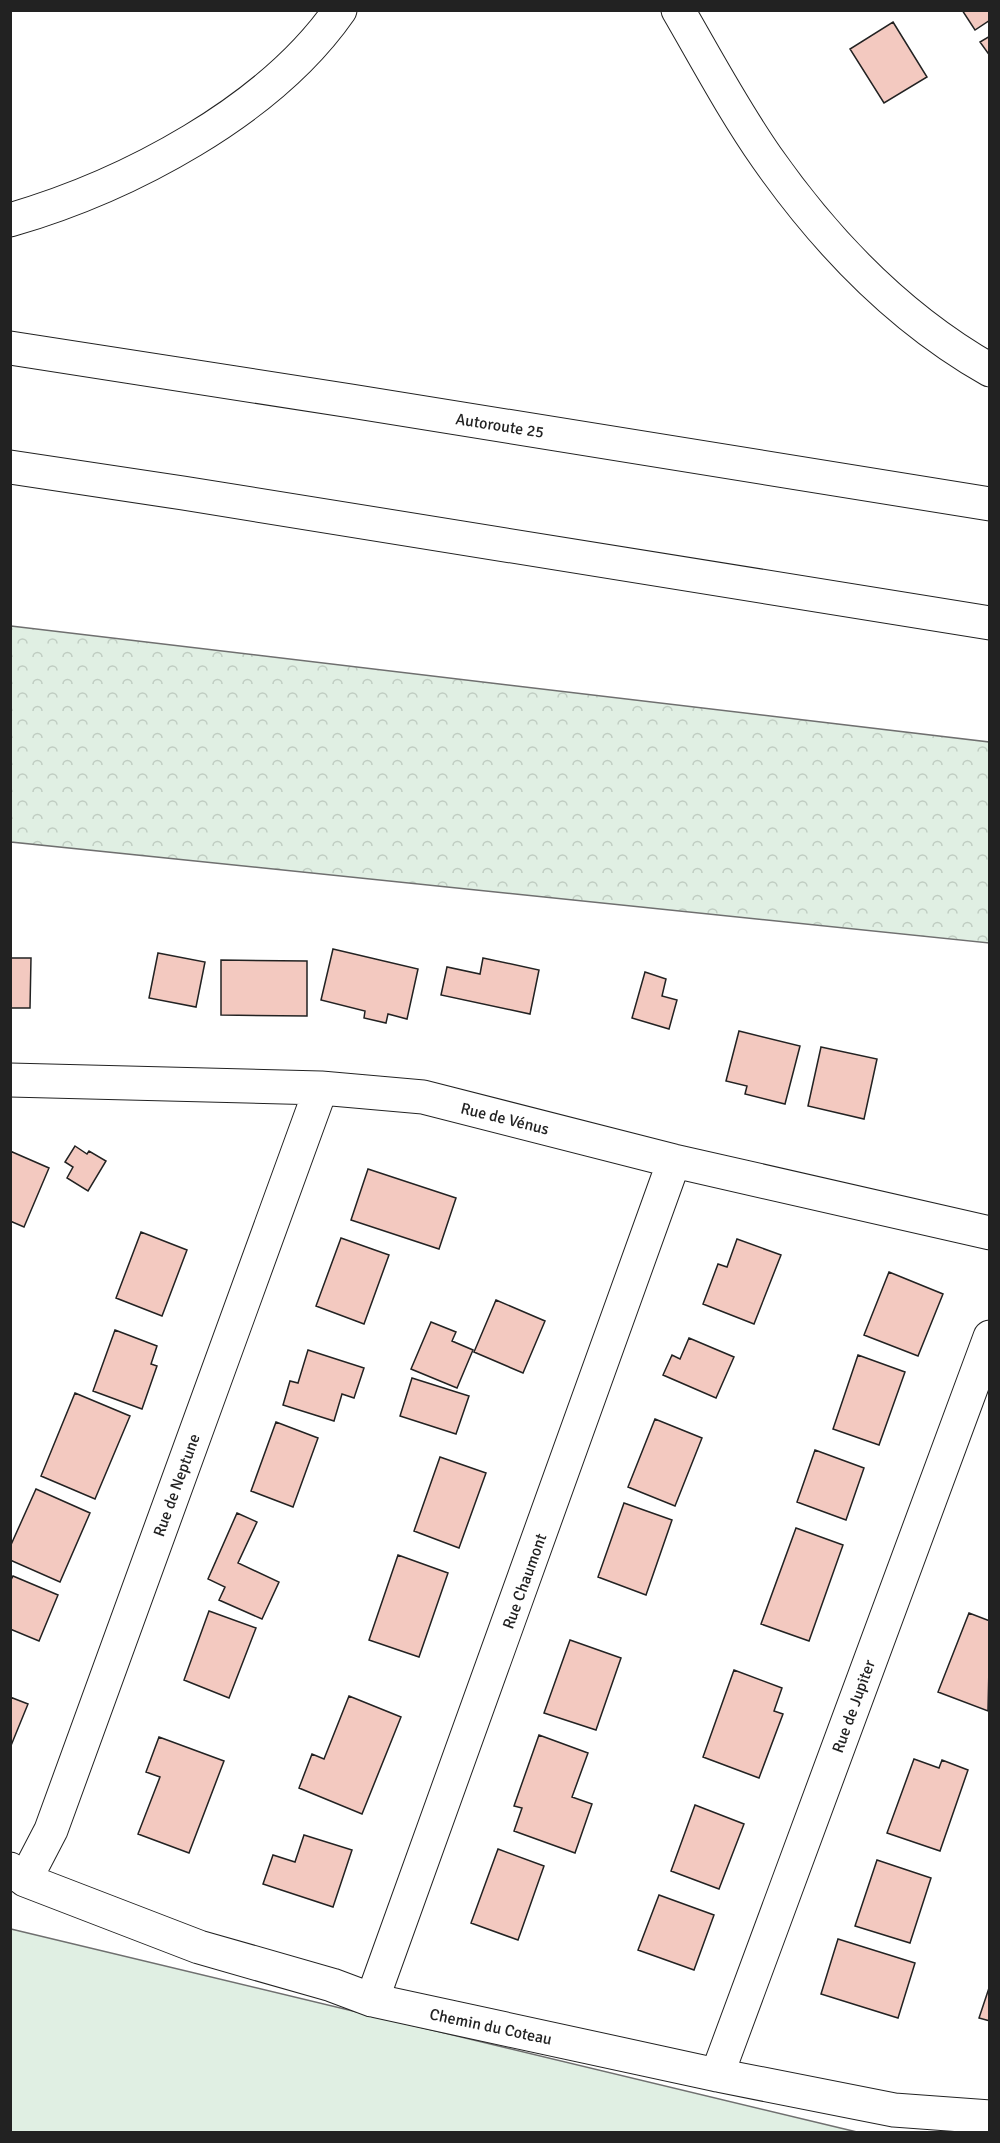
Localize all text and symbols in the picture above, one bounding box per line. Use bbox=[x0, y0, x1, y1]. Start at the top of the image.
street label: Autoroute 25 bbox=[454, 409, 545, 443]
street label: Rue de Vénus bbox=[458, 1098, 551, 1140]
street label: Rue de Neptune bbox=[149, 1431, 205, 1539]
street label: Rue Chaumont bbox=[498, 1531, 552, 1632]
street label: Rue de Jupiter bbox=[828, 1657, 880, 1756]
street label: Chemin du Coteau bbox=[428, 2004, 554, 2050]

